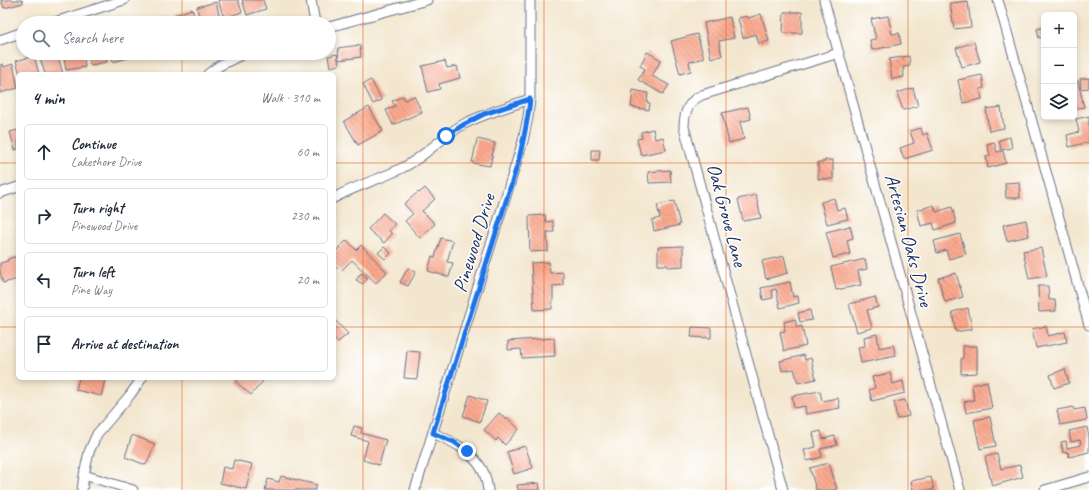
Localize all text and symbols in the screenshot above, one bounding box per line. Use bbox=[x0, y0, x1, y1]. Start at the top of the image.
map controls bbox=[1041, 12, 1077, 120]
button: + bbox=[1041, 12, 1077, 48]
search box bbox=[16, 16, 336, 60]
icon: search bbox=[30, 27, 52, 49]
text: Search here bbox=[62, 29, 123, 48]
button: − bbox=[1041, 48, 1077, 84]
button: layers bbox=[1041, 84, 1077, 120]
text: 4 min bbox=[32, 88, 65, 109]
text: Walk · 310 m bbox=[261, 90, 320, 106]
route start bbox=[437, 127, 455, 145]
text: Continue bbox=[71, 135, 116, 154]
icon: ahead bbox=[33, 141, 55, 163]
text: 60 m bbox=[297, 144, 319, 160]
text: Lakeshore Drive bbox=[71, 154, 141, 170]
street label: Oak Grove Lane bbox=[701, 161, 753, 271]
street label: Artesian Oaks Drive bbox=[879, 171, 939, 310]
street label: Pinewood Drive bbox=[447, 189, 501, 295]
text: Turn right bbox=[71, 199, 124, 218]
icon: right bbox=[33, 205, 55, 227]
text: 230 m bbox=[291, 208, 319, 224]
text: Pinewood Drive bbox=[71, 218, 137, 234]
text: Turn left bbox=[71, 263, 114, 282]
icon: left bbox=[33, 269, 55, 291]
text: 20 m bbox=[297, 272, 319, 288]
text: Pine Way bbox=[71, 282, 112, 298]
icon: arrive bbox=[33, 333, 55, 355]
text: Arrive at destination bbox=[71, 335, 178, 354]
route end bbox=[458, 442, 476, 460]

